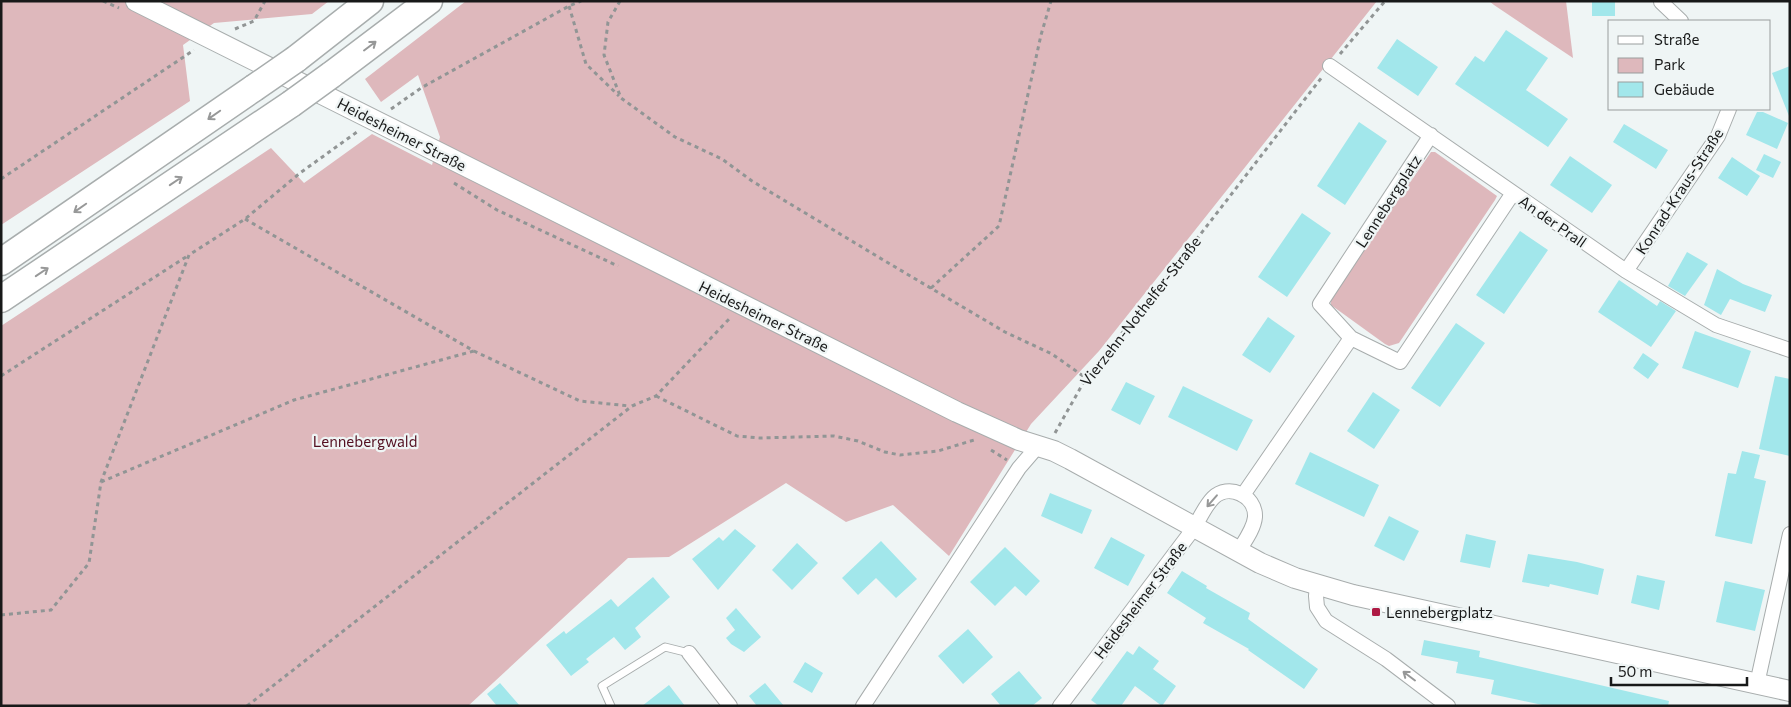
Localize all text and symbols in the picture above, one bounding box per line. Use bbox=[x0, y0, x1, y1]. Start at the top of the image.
legend bbox=[1608, 20, 1771, 110]
text: Straße bbox=[1654, 30, 1700, 48]
one-way arrow bbox=[363, 41, 377, 51]
text: Park bbox=[1654, 55, 1685, 73]
text: Gebäude bbox=[1654, 80, 1715, 98]
street label: Heidesheimer Straße bbox=[335, 94, 469, 174]
one-way arrow bbox=[207, 110, 221, 120]
street label: Konrad-Kraus-Straße bbox=[1632, 125, 1727, 257]
street label: Lennebergplatz bbox=[1351, 151, 1425, 251]
one-way arrow bbox=[169, 176, 183, 186]
street label: An der Prall bbox=[1516, 191, 1590, 251]
one-way arrow bbox=[74, 203, 88, 213]
street label: Vierzehn-Nothelfer-Straße bbox=[1076, 233, 1204, 389]
one-way arrow bbox=[34, 267, 48, 277]
street label: Heidesheimer Straße bbox=[696, 277, 832, 355]
park label: Lennebergwald bbox=[313, 432, 417, 450]
one-way arrow bbox=[1206, 494, 1217, 507]
street label: Heidesheimer Straße bbox=[1090, 538, 1190, 662]
place label: Lennebergplatz bbox=[1386, 603, 1493, 621]
marker: Lennebergplatz bbox=[1370, 606, 1382, 618]
scale bar bbox=[1611, 654, 1747, 686]
text: 50 m bbox=[1618, 662, 1652, 680]
one-way arrow bbox=[1403, 671, 1416, 682]

